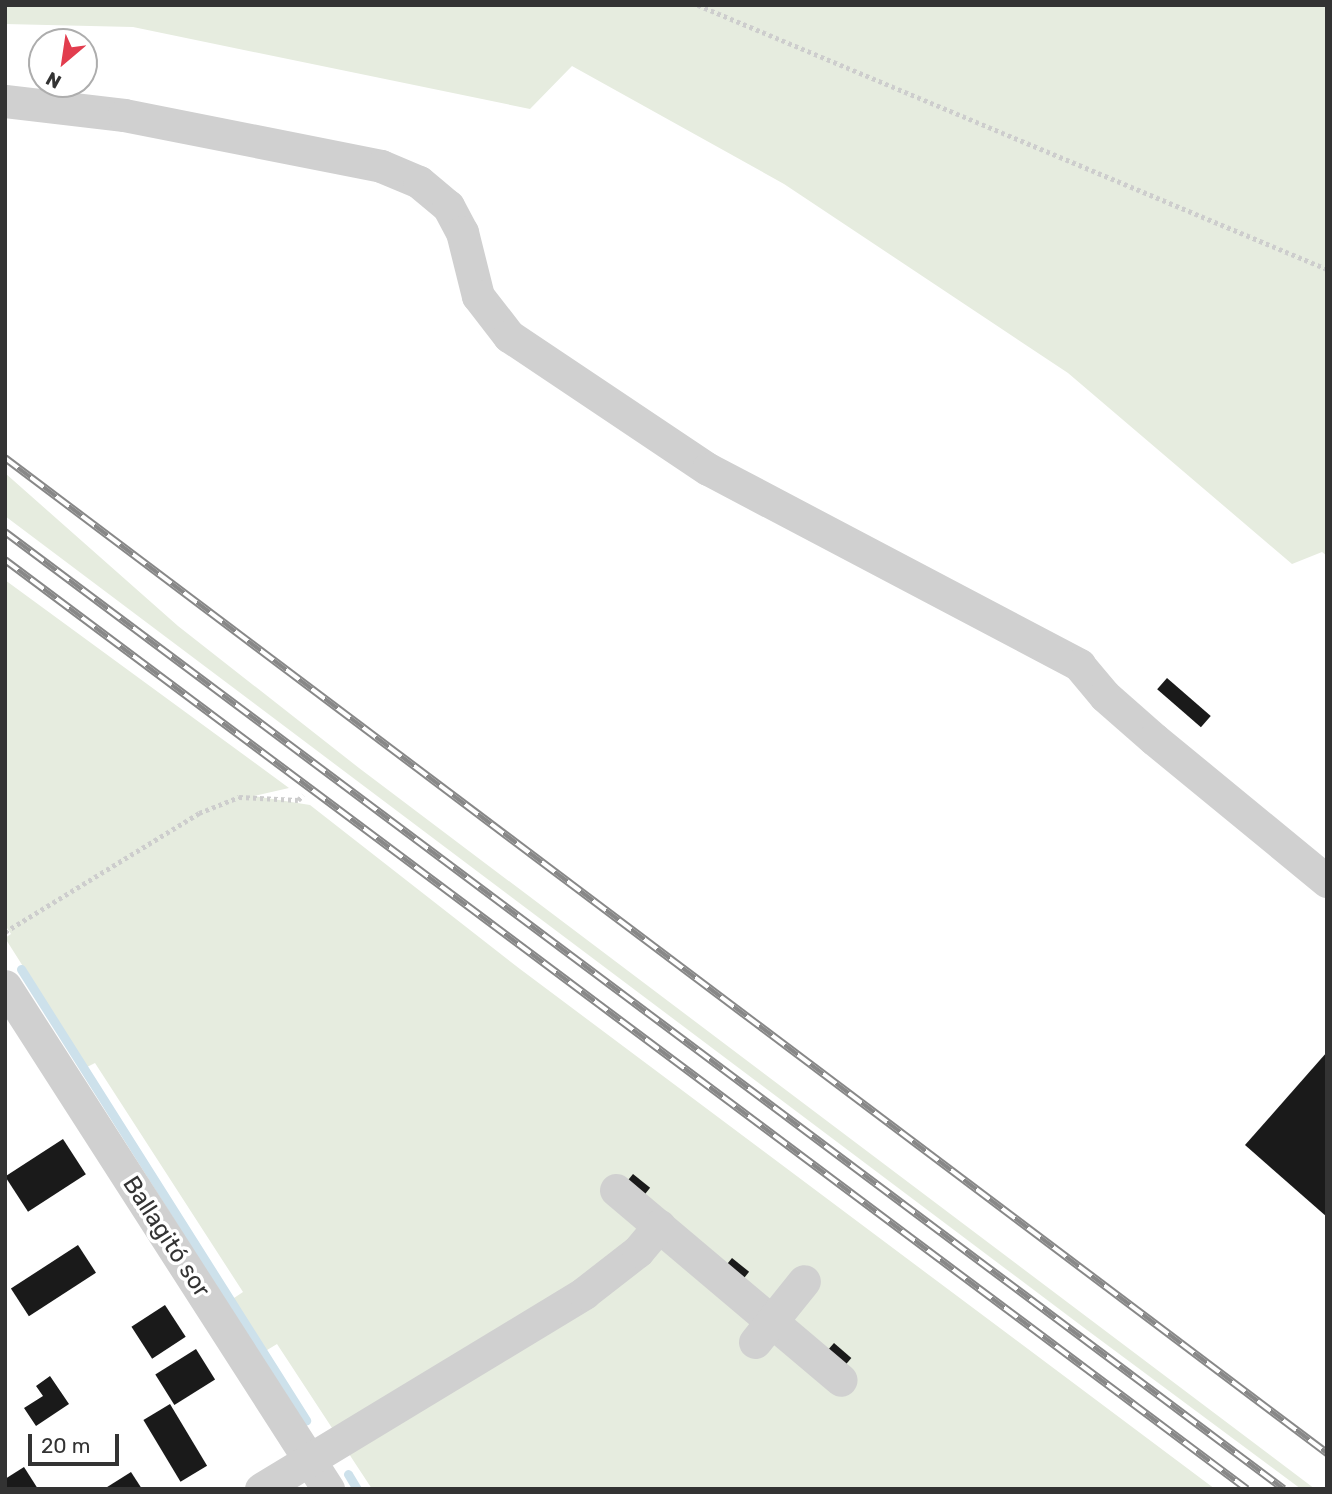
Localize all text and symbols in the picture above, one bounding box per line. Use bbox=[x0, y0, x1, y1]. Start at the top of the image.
north arrow bbox=[28, 28, 98, 98]
text: N bbox=[42, 67, 65, 93]
street label: Ballagitó sor bbox=[116, 1171, 216, 1303]
scale bar bbox=[32, 1420, 122, 1464]
text: 20 m bbox=[41, 1433, 90, 1458]

